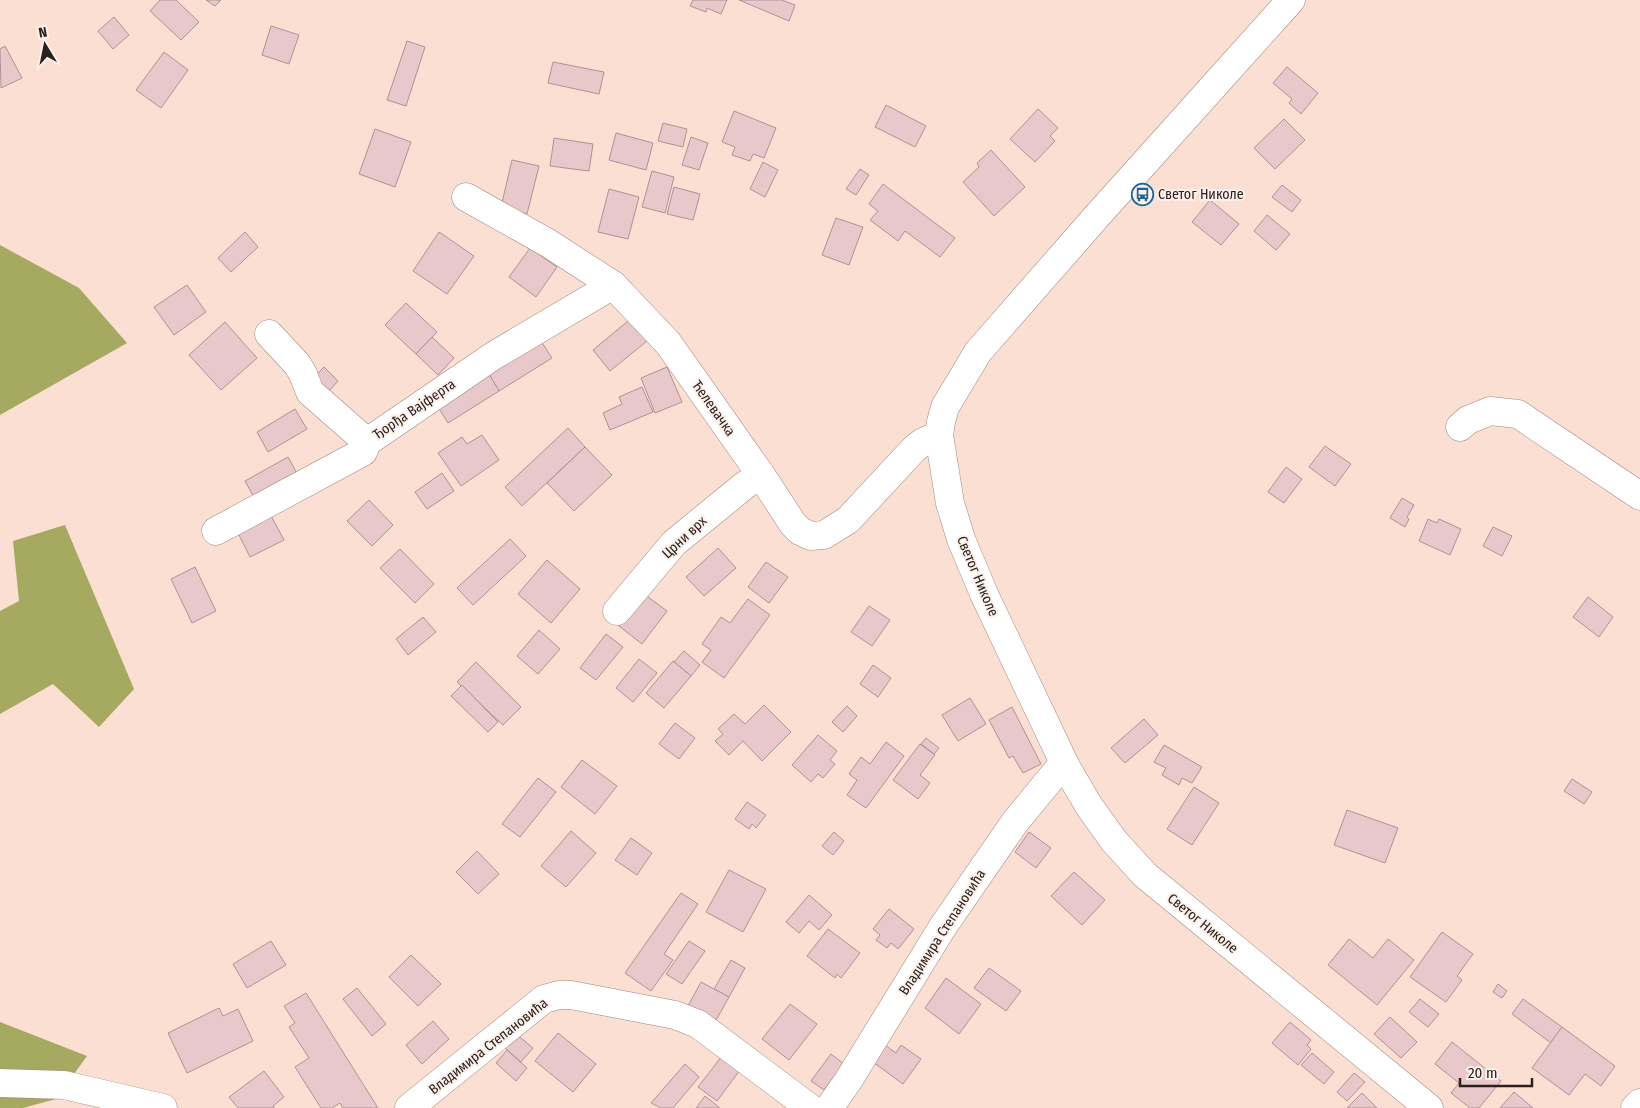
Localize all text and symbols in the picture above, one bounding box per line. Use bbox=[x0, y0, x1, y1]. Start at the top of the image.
north arrow bbox=[20, 20, 70, 70]
text: N bbox=[37, 24, 48, 42]
bus stop icon: Светог Николе bbox=[1130, 182, 1154, 206]
place label: Светог Николе bbox=[1158, 186, 1244, 203]
street label: Ђорђа Вајферта bbox=[370, 376, 459, 443]
street label: Ћелевачка bbox=[688, 377, 739, 439]
street label: Црни врх bbox=[659, 512, 711, 562]
street label: Светог Николе bbox=[953, 533, 1002, 619]
street label: Владимира Степановића bbox=[895, 866, 989, 998]
street label: Светог Николе bbox=[1164, 890, 1241, 957]
street label: Владимира Степановића bbox=[425, 995, 551, 1098]
scale bar bbox=[1460, 1056, 1532, 1088]
text: 20 m bbox=[1468, 1064, 1498, 1082]

